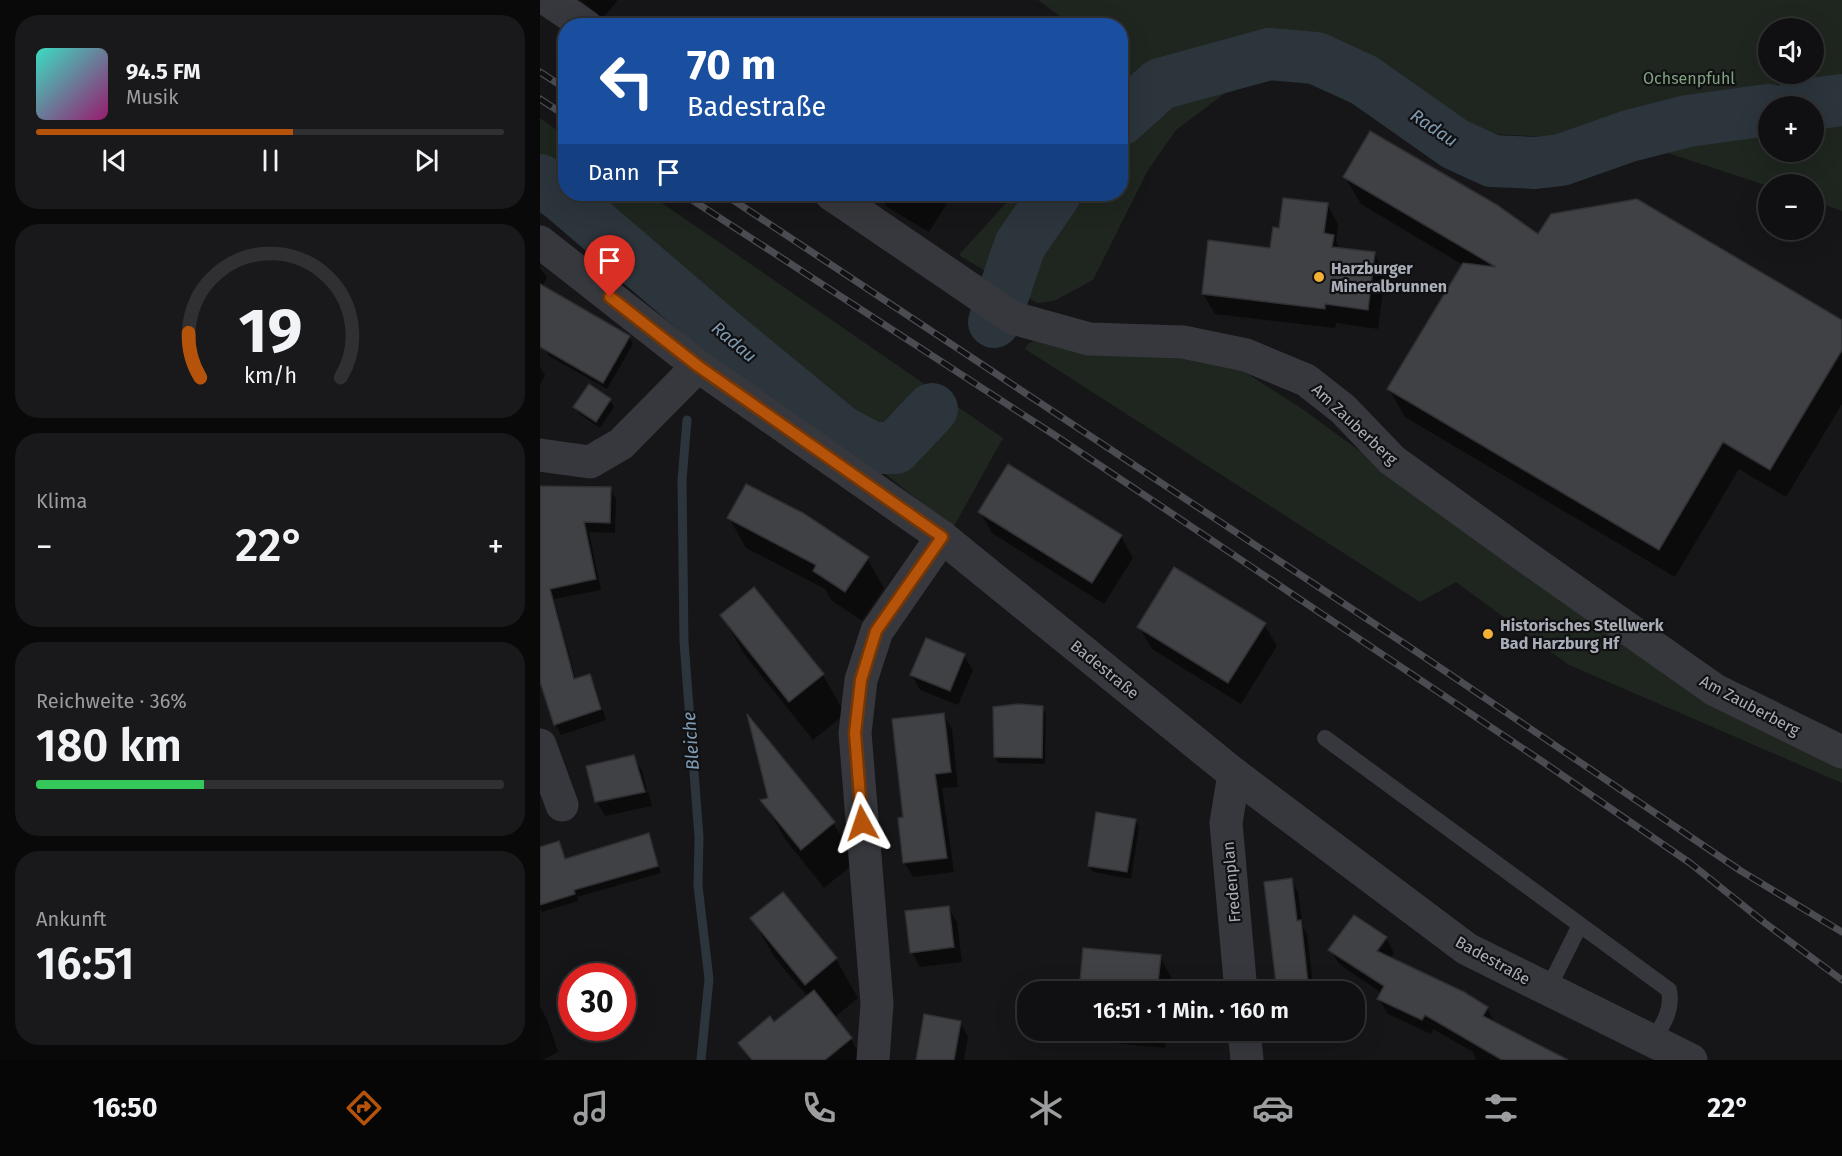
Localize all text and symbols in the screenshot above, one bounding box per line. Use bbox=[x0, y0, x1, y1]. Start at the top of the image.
map controls bbox=[1758, 18, 1824, 240]
button: sound bbox=[1758, 18, 1824, 84]
text: 70 m bbox=[687, 40, 776, 90]
icon: left bbox=[588, 42, 666, 120]
text: 94.5 FM bbox=[126, 58, 200, 85]
park label: Ochsenpfuhl bbox=[1643, 69, 1735, 88]
text: Musik bbox=[126, 85, 178, 109]
text: Badestraße bbox=[687, 91, 826, 123]
button: + bbox=[1758, 96, 1824, 162]
water label: Radau bbox=[1406, 104, 1462, 152]
icon: previous bbox=[98, 144, 131, 177]
icon: pause bbox=[254, 144, 287, 177]
icon: next bbox=[410, 144, 443, 177]
icon: arrive bbox=[652, 156, 685, 189]
text: Dann bbox=[588, 159, 640, 186]
button: − bbox=[1758, 174, 1824, 240]
pin bbox=[584, 235, 635, 297]
icon: arrive bbox=[593, 244, 626, 277]
place label: Harzburger Mineralbrunnen bbox=[1331, 259, 1447, 296]
marker: Harzburger Mineralbrunnen bbox=[1312, 270, 1326, 284]
text: 19 bbox=[238, 294, 302, 369]
water label: Radau bbox=[707, 317, 761, 367]
text: km/h bbox=[243, 363, 297, 389]
street label: Am Zauberberg bbox=[1308, 380, 1402, 469]
text: Klima bbox=[36, 489, 87, 513]
text: 22° bbox=[235, 519, 305, 573]
text: − bbox=[36, 527, 53, 567]
text: + bbox=[488, 527, 504, 567]
place label: Historisches Stellwerk Bad Harzburg Hf bbox=[1500, 616, 1664, 653]
marker: Historisches Stellwerk Bad Harzburg Hf bbox=[1481, 627, 1495, 641]
street label: Badestraße bbox=[1067, 636, 1143, 703]
street label: Am Zauberberg bbox=[1697, 671, 1803, 740]
text: Reichweite · 36% bbox=[36, 689, 187, 713]
water label: Bleiche bbox=[678, 711, 704, 771]
text: 180 km bbox=[36, 719, 182, 773]
position arrow bbox=[830, 791, 894, 855]
street label: Fredenplan bbox=[1218, 840, 1245, 923]
text: Ankunft bbox=[36, 907, 107, 931]
street label: Badestraße bbox=[1452, 932, 1533, 989]
text: 16:51 bbox=[36, 937, 134, 991]
speed limit sign: 30 bbox=[558, 963, 636, 1041]
text: 16:51 · 1 Min. · 160 m bbox=[1093, 997, 1289, 1024]
icon: directions bbox=[343, 1087, 385, 1129]
icon: music bbox=[570, 1087, 612, 1129]
icon: phone bbox=[798, 1087, 840, 1129]
icon: climate bbox=[1025, 1087, 1067, 1129]
icon: car bbox=[1252, 1087, 1294, 1129]
icon: filters bbox=[1480, 1087, 1522, 1129]
text: 16:50 bbox=[93, 1092, 157, 1124]
text: 22° bbox=[1707, 1092, 1749, 1124]

